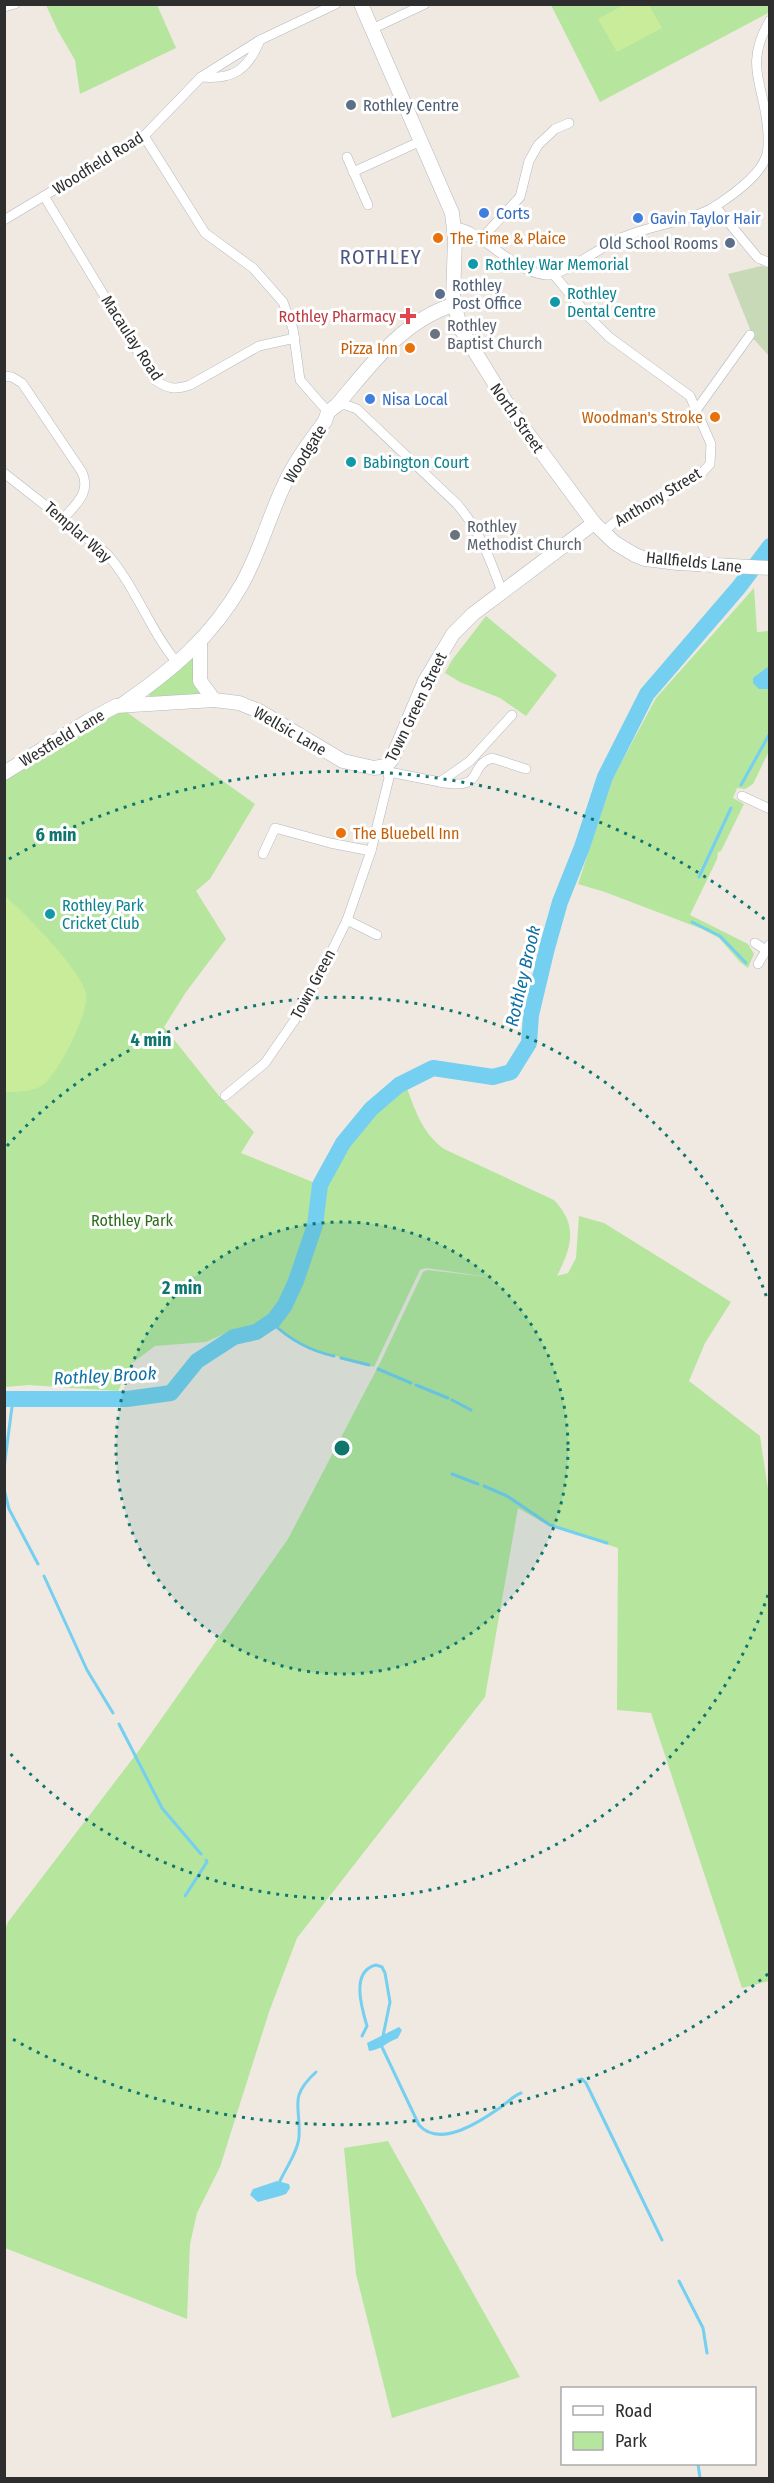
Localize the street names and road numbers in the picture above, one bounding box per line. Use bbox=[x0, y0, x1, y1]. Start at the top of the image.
street label: Woodfield Road bbox=[49, 128, 147, 198]
street label: Macaulay Road bbox=[97, 292, 167, 384]
street label: North Street bbox=[486, 380, 548, 457]
street label: Woodgate bbox=[280, 421, 330, 487]
street label: Anthony Street bbox=[611, 463, 705, 530]
street label: Templar Way bbox=[41, 498, 116, 567]
street label: Hallfields Lane bbox=[645, 548, 743, 577]
street label: Town Green Street bbox=[381, 649, 451, 765]
street label: Wellsic Lane bbox=[250, 703, 330, 759]
street label: Westfield Lane bbox=[16, 705, 108, 771]
street label: Town Green bbox=[287, 946, 339, 1022]

